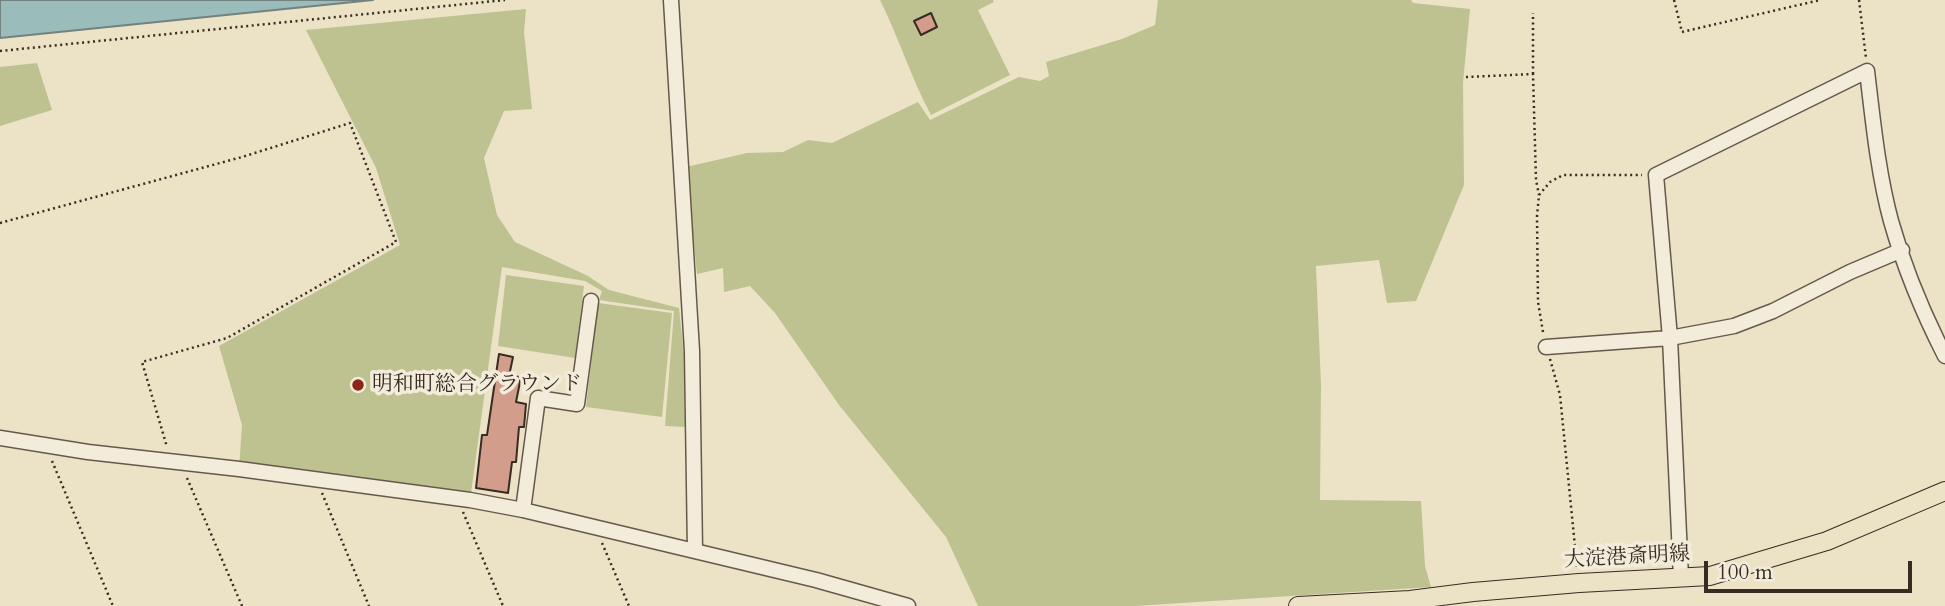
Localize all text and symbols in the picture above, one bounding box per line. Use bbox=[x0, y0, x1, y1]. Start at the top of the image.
place label: 明和町総合グラウンド bbox=[372, 372, 582, 398]
marker: 明和町総合グラウンド bbox=[350, 377, 366, 393]
street label: 大淀港斎明線 bbox=[1563, 542, 1691, 574]
scale bar bbox=[1707, 546, 1915, 590]
text: 100 m bbox=[1717, 558, 1773, 587]

